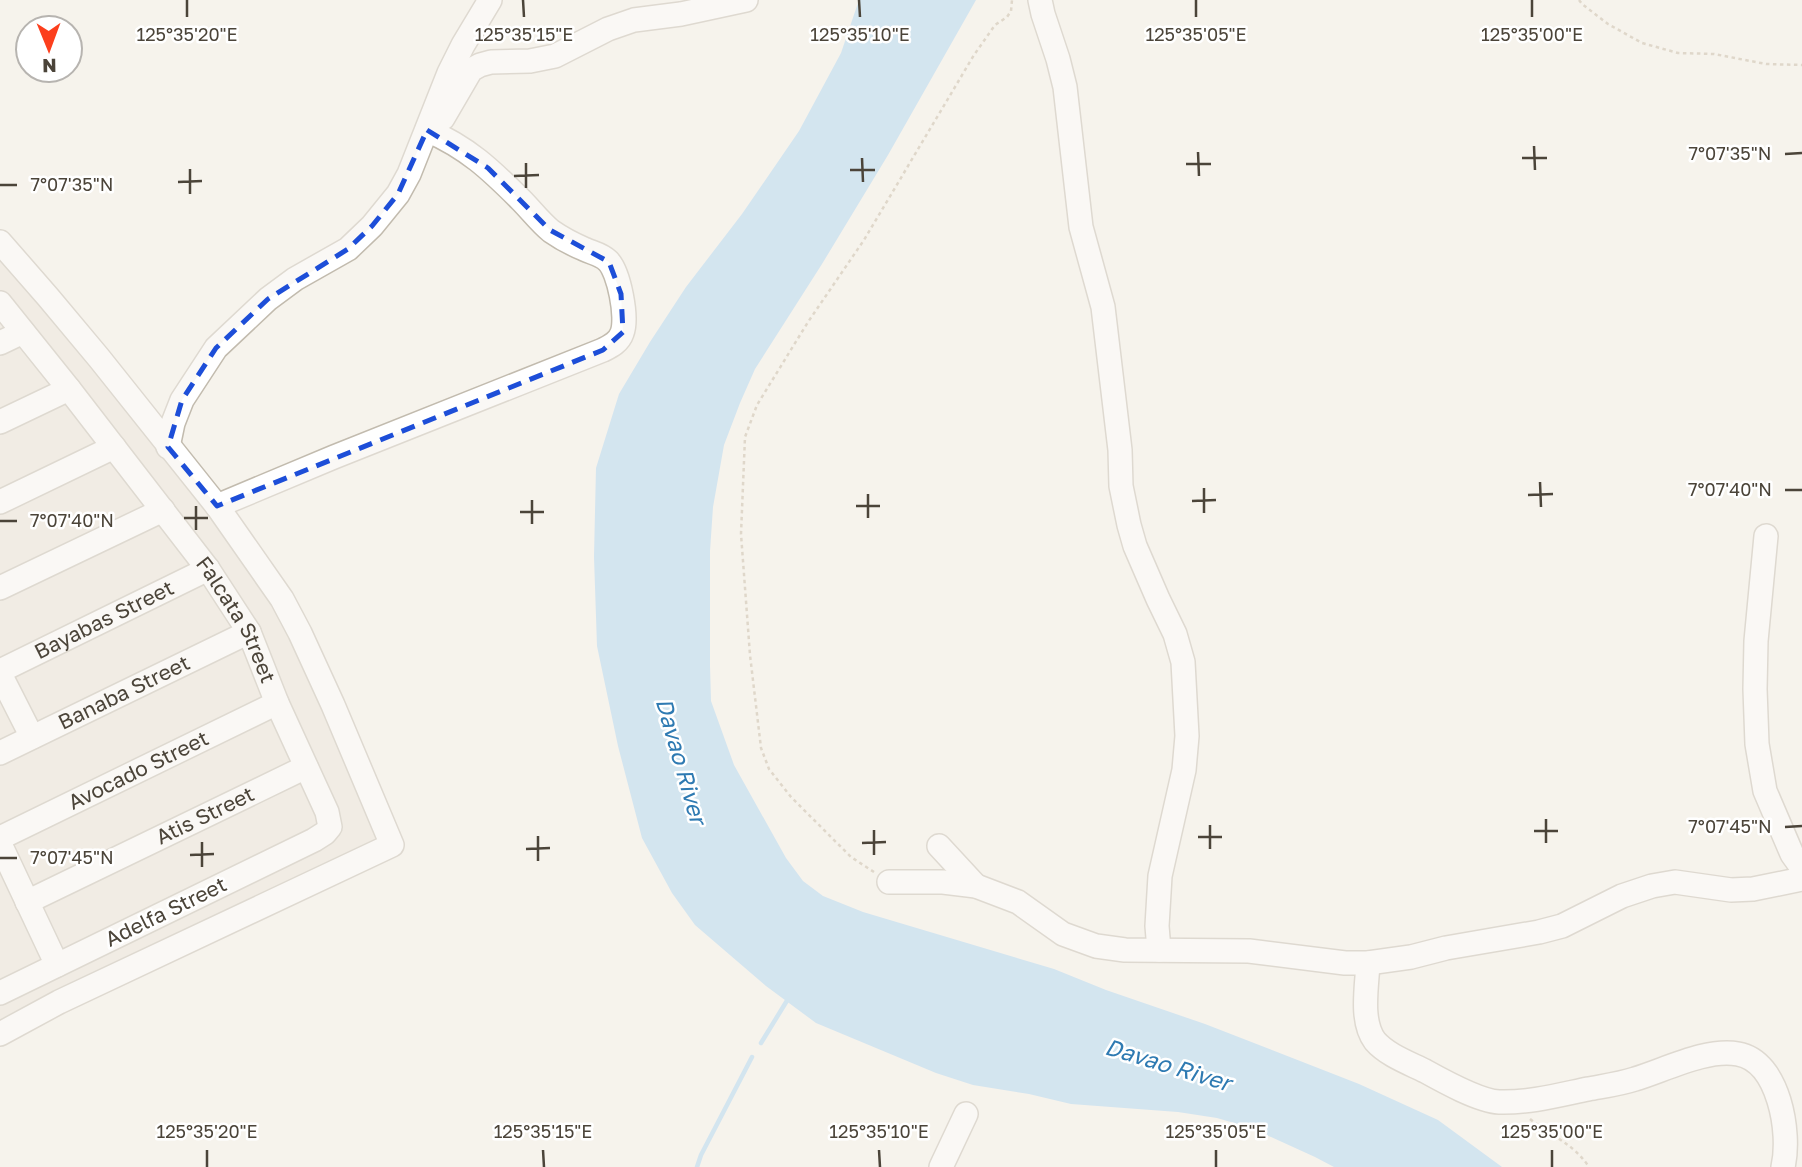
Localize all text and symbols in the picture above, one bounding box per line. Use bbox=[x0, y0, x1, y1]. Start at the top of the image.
north arrow bbox=[14, 14, 84, 84]
text: 125°35'20"E bbox=[136, 23, 238, 45]
text: 125°35'15"E bbox=[475, 23, 573, 45]
text: 125°35'10"E bbox=[810, 23, 910, 45]
text: 125°35'05"E bbox=[1145, 23, 1247, 45]
text: 125°35'00"E bbox=[1481, 23, 1583, 45]
text: N bbox=[42, 55, 57, 78]
text: 7°07'35"N bbox=[1689, 142, 1771, 164]
text: 7°07'35"N bbox=[31, 173, 113, 195]
text: 7°07'40"N bbox=[1688, 478, 1772, 500]
text: 7°07'40"N bbox=[30, 509, 114, 531]
street label: Falcata Street bbox=[191, 551, 282, 686]
street label: Bayabas Street bbox=[30, 574, 178, 664]
street label: Banaba Street bbox=[54, 649, 194, 735]
water label: Davao River bbox=[651, 694, 714, 830]
street label: Avocado Street bbox=[63, 724, 212, 815]
street label: Atis Street bbox=[151, 780, 258, 850]
text: 7°07'45"N bbox=[1688, 815, 1772, 837]
text: 7°07'45"N bbox=[30, 846, 114, 868]
street label: Adelfa Street bbox=[101, 871, 230, 952]
water label: Davao River bbox=[1102, 1032, 1237, 1097]
text: 125°35'20"E bbox=[156, 1120, 258, 1142]
text: 125°35'15"E bbox=[494, 1120, 592, 1142]
text: 125°35'10"E bbox=[829, 1120, 929, 1142]
text: 125°35'05"E bbox=[1165, 1120, 1267, 1142]
text: 125°35'00"E bbox=[1501, 1120, 1603, 1142]

